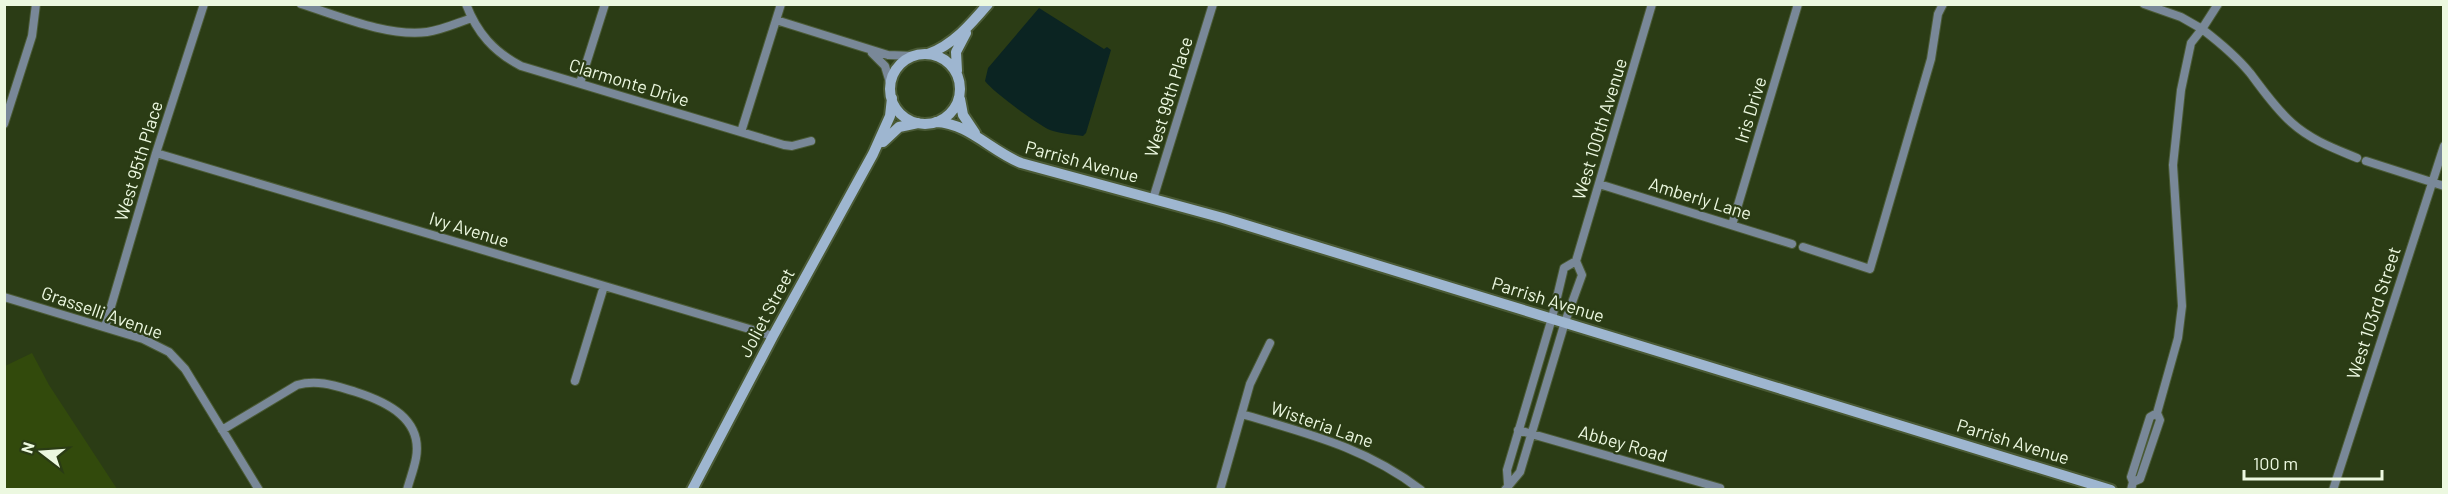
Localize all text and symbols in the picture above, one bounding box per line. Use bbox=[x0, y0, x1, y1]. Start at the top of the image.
street label: West 99th Place bbox=[1139, 34, 1197, 160]
street label: Clarmonte Drive bbox=[566, 53, 692, 111]
street label: West 100th Avenue bbox=[1567, 55, 1631, 202]
street label: Iris Drive bbox=[1730, 74, 1771, 146]
street label: West 95th Place bbox=[109, 98, 167, 223]
street label: Parrish Avenue bbox=[1023, 135, 1141, 187]
street label: Amberly Lane bbox=[1646, 172, 1754, 224]
street label: Ivy Avenue bbox=[427, 206, 512, 252]
street label: West 103rd Street bbox=[2341, 244, 2405, 382]
street label: Joliet Street bbox=[733, 264, 799, 361]
street label: Parrish Avenue bbox=[1489, 271, 1607, 327]
street label: Grasselli Avenue bbox=[39, 281, 166, 343]
street label: Wisteria Lane bbox=[1268, 396, 1377, 452]
street label: Parrish Avenue bbox=[1954, 413, 2072, 469]
street label: Abbey Road bbox=[1576, 420, 1670, 466]
north arrow bbox=[12, 422, 72, 482]
text: N bbox=[17, 440, 38, 455]
scale bar bbox=[2244, 443, 2382, 481]
text: 100 m bbox=[2253, 452, 2298, 474]

